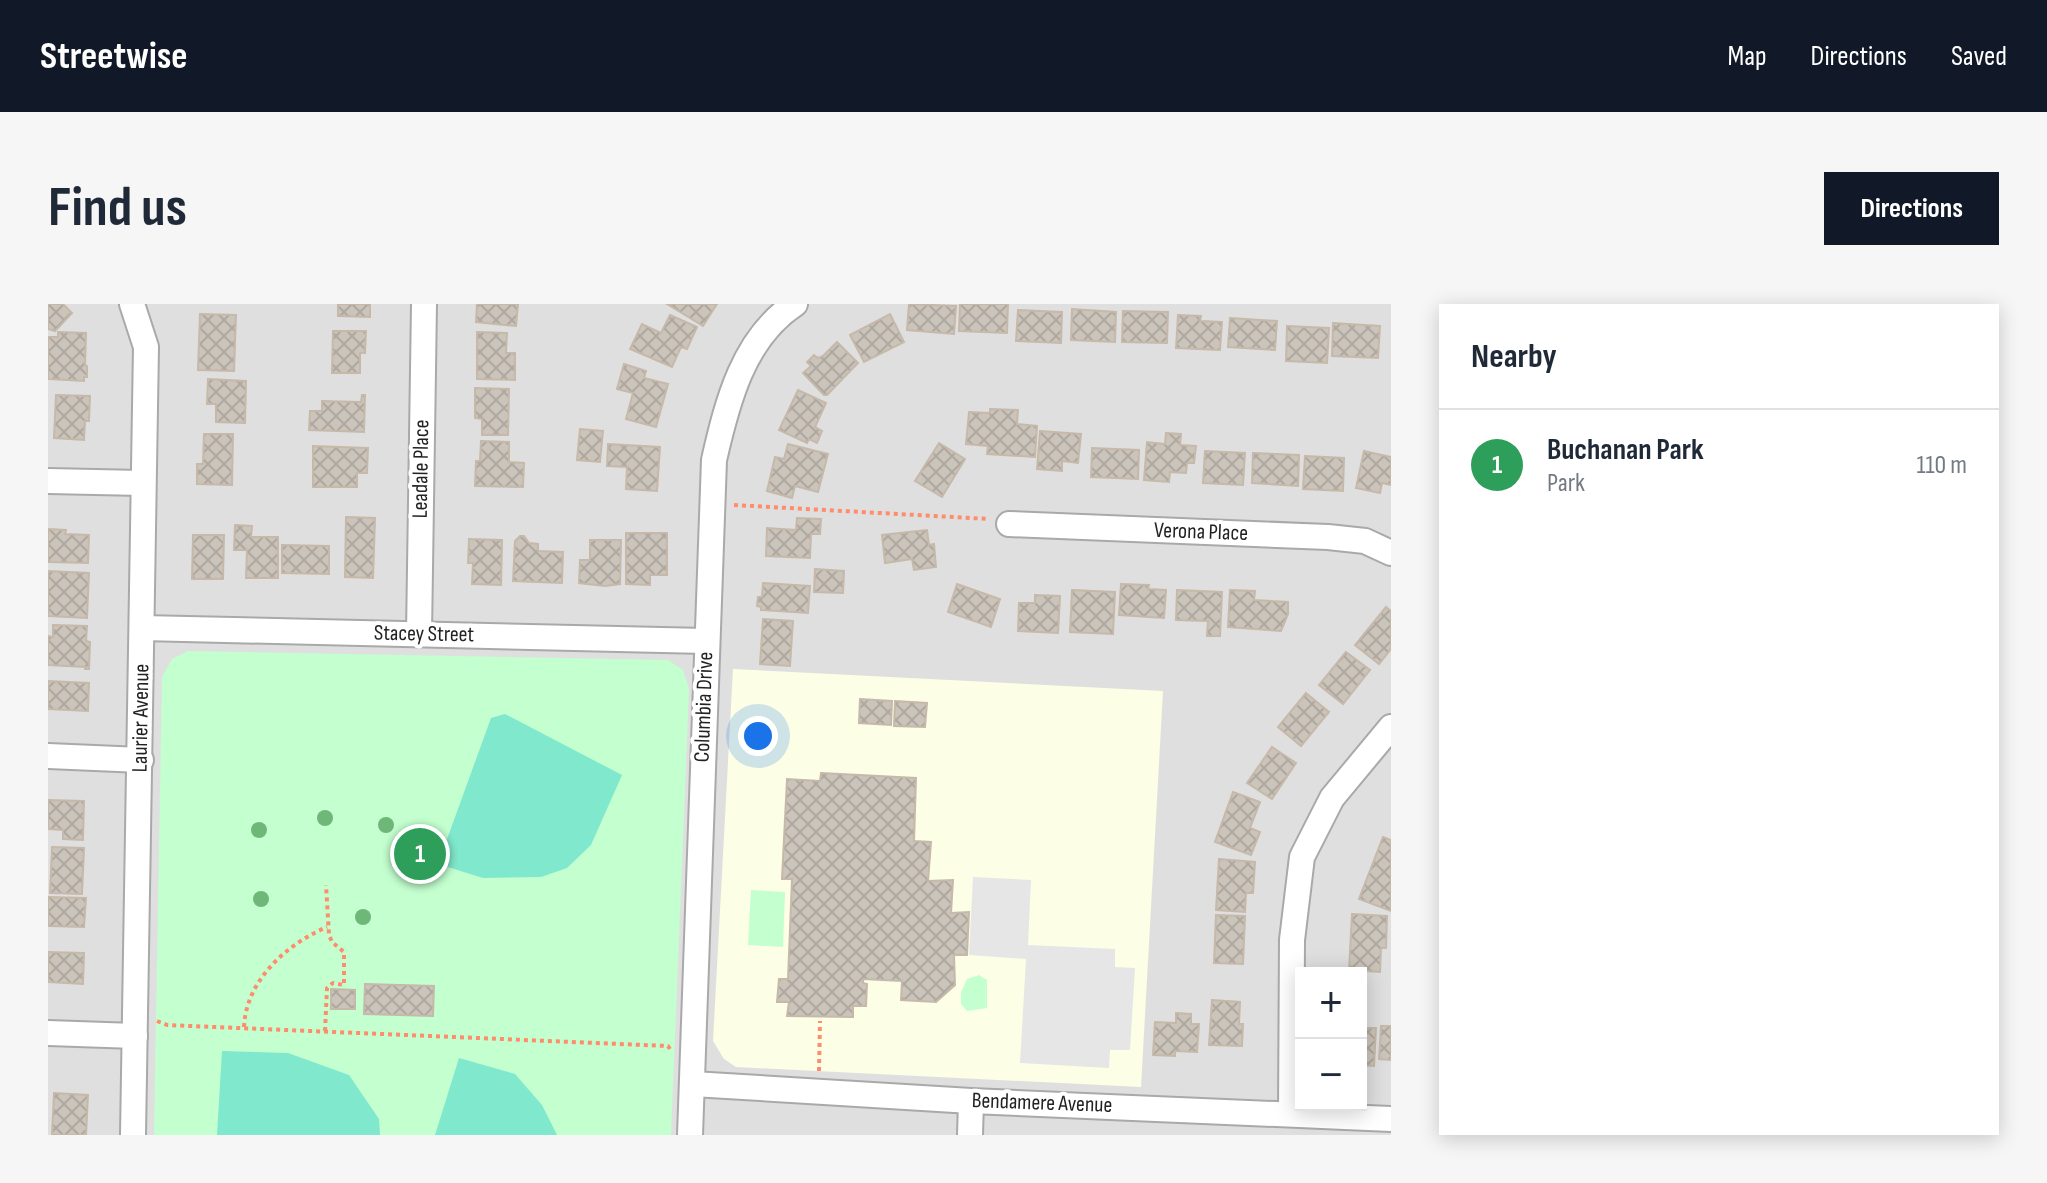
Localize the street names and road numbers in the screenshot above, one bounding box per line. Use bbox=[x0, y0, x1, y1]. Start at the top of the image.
street label: Leadale Place bbox=[407, 419, 435, 519]
street label: Verona Place bbox=[1154, 517, 1248, 547]
street label: Stacey Street bbox=[374, 620, 475, 648]
street label: Columbia Drive bbox=[689, 651, 719, 763]
street label: Laurier Avenue bbox=[127, 663, 155, 773]
street label: Bendamere Avenue bbox=[971, 1087, 1113, 1119]

